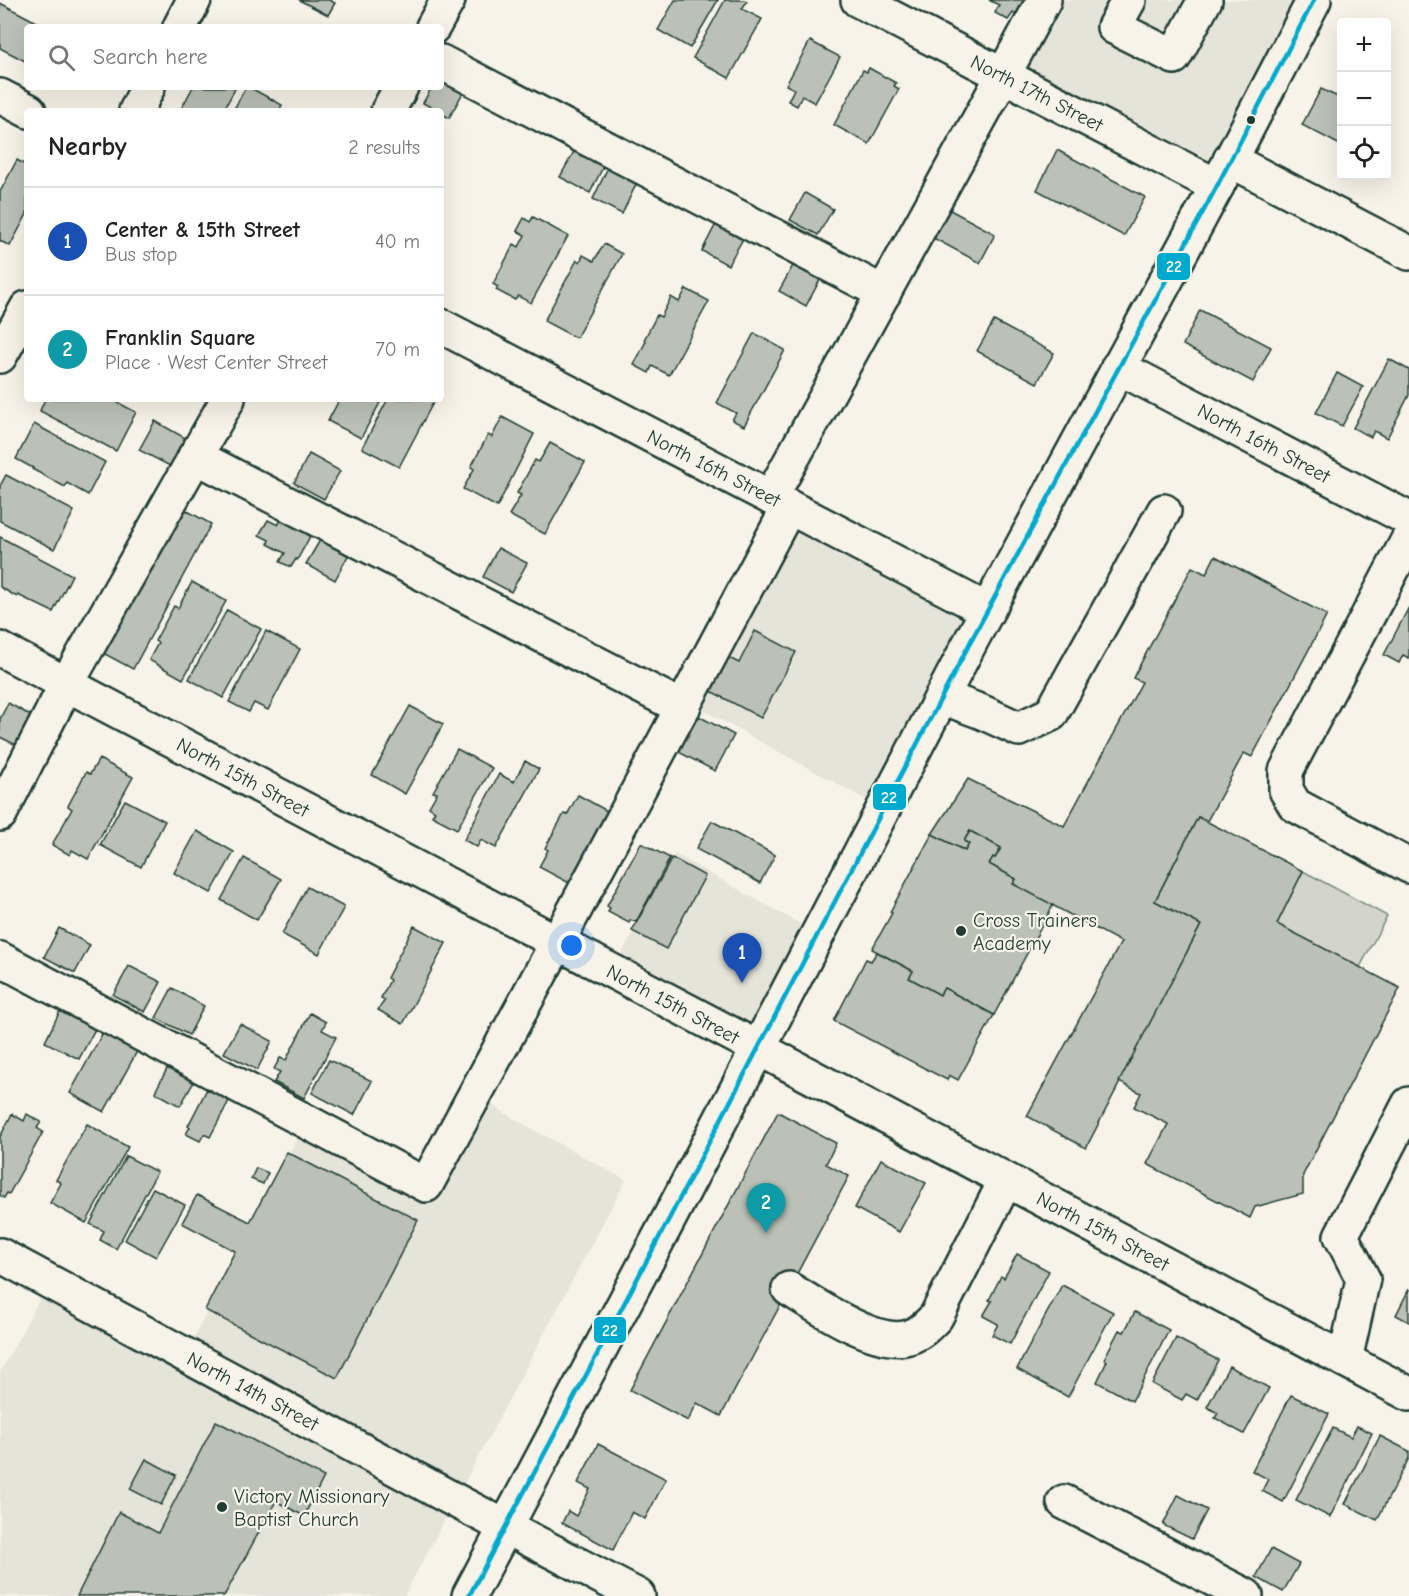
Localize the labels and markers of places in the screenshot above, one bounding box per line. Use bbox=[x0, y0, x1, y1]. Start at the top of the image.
unlabelled marker bbox=[1245, 114, 1257, 126]
place label: Cross Trainers Academy bbox=[973, 909, 1097, 955]
marker: Cross Trainers Academy bbox=[954, 924, 968, 938]
pin: 1 bbox=[722, 934, 762, 983]
pin: 2 bbox=[746, 1184, 786, 1233]
place label: Victory Missionary Baptist Church bbox=[234, 1485, 390, 1531]
marker: Victory Missionary Baptist Church bbox=[215, 1500, 229, 1514]

